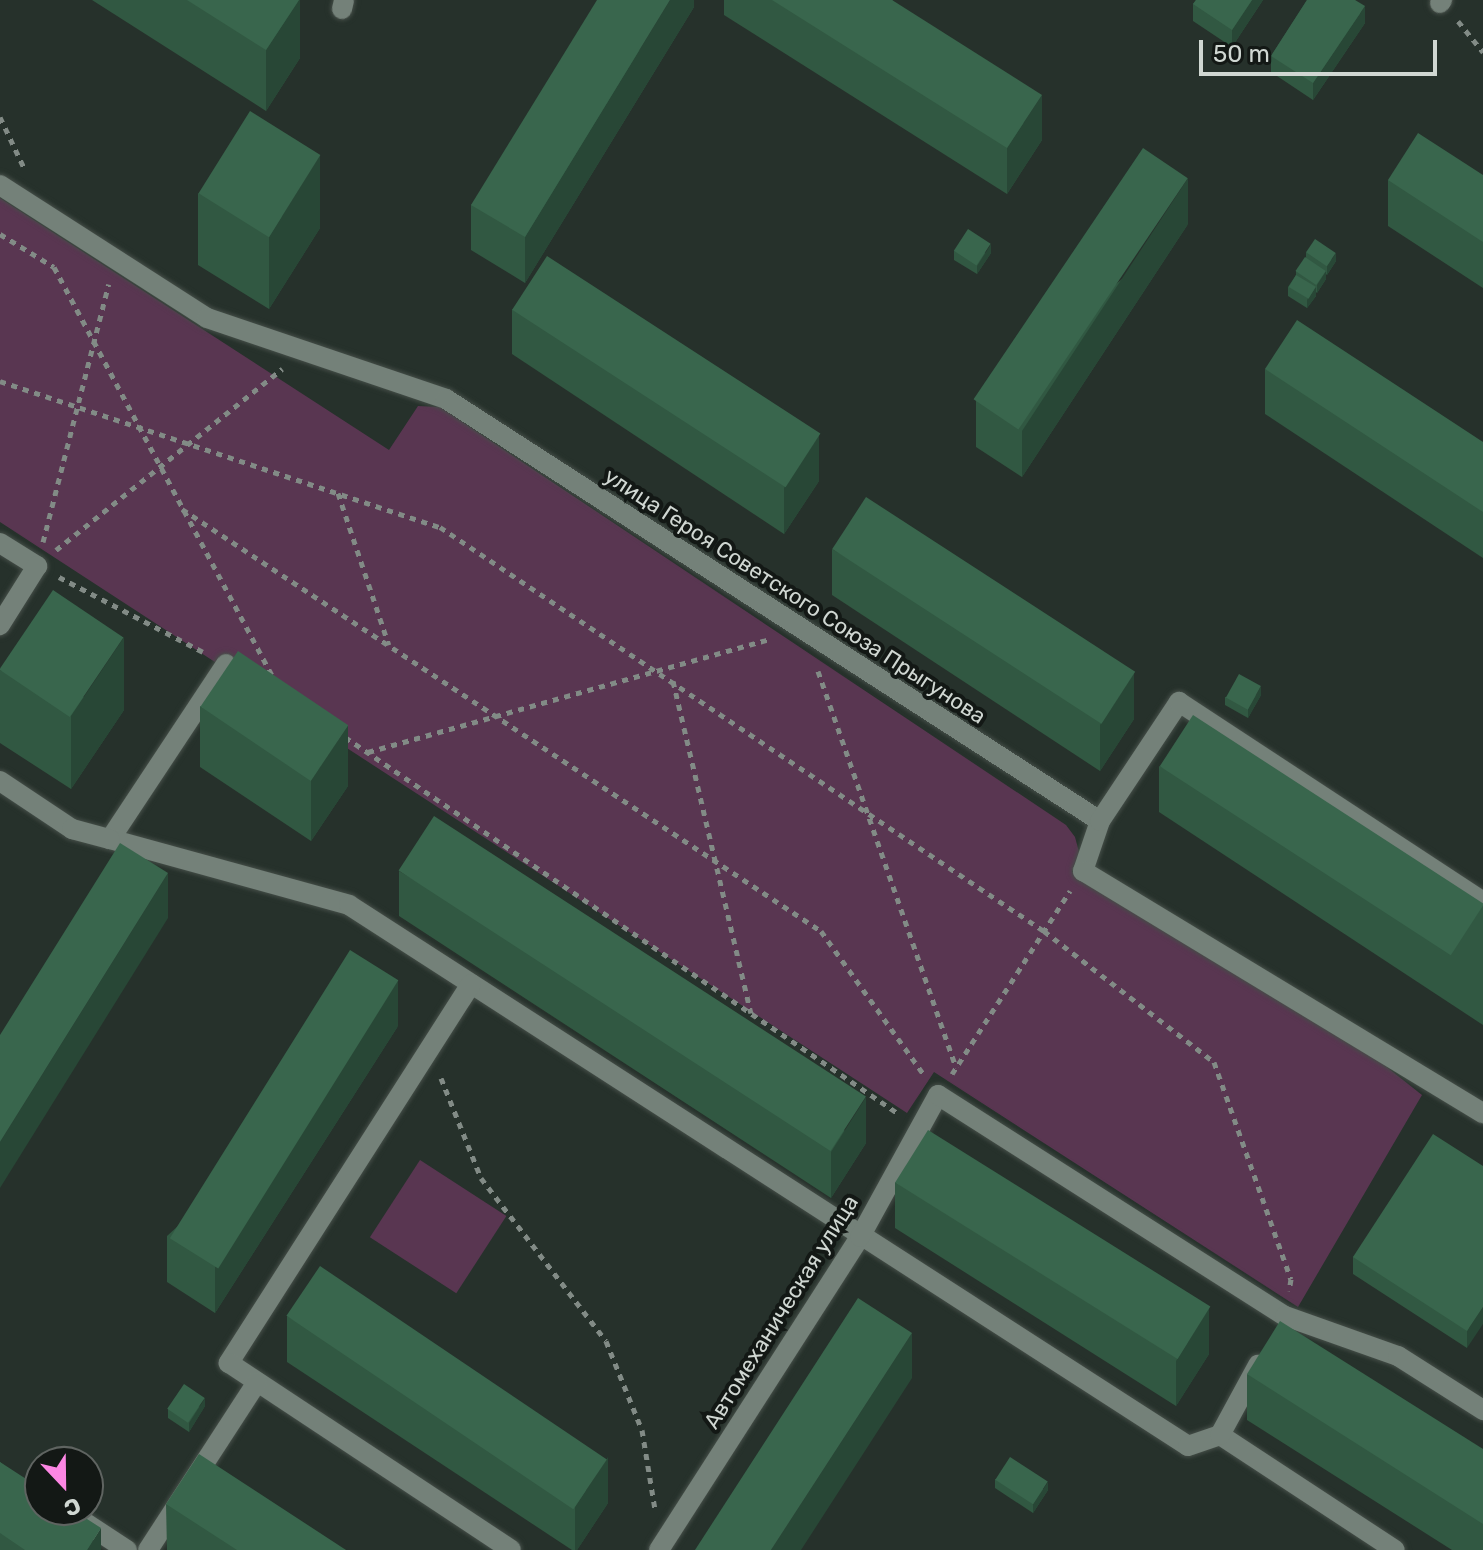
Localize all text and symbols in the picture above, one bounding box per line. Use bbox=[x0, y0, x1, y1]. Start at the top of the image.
scale bar bbox=[1203, 24, 1441, 74]
text: 50 m bbox=[1213, 40, 1270, 68]
street label: улица Героя Советского Союза Прыгунова bbox=[599, 463, 991, 729]
street label: Автомеханическая улица bbox=[698, 1190, 864, 1434]
north arrow bbox=[24, 1446, 104, 1526]
text: С bbox=[60, 1491, 85, 1522]

